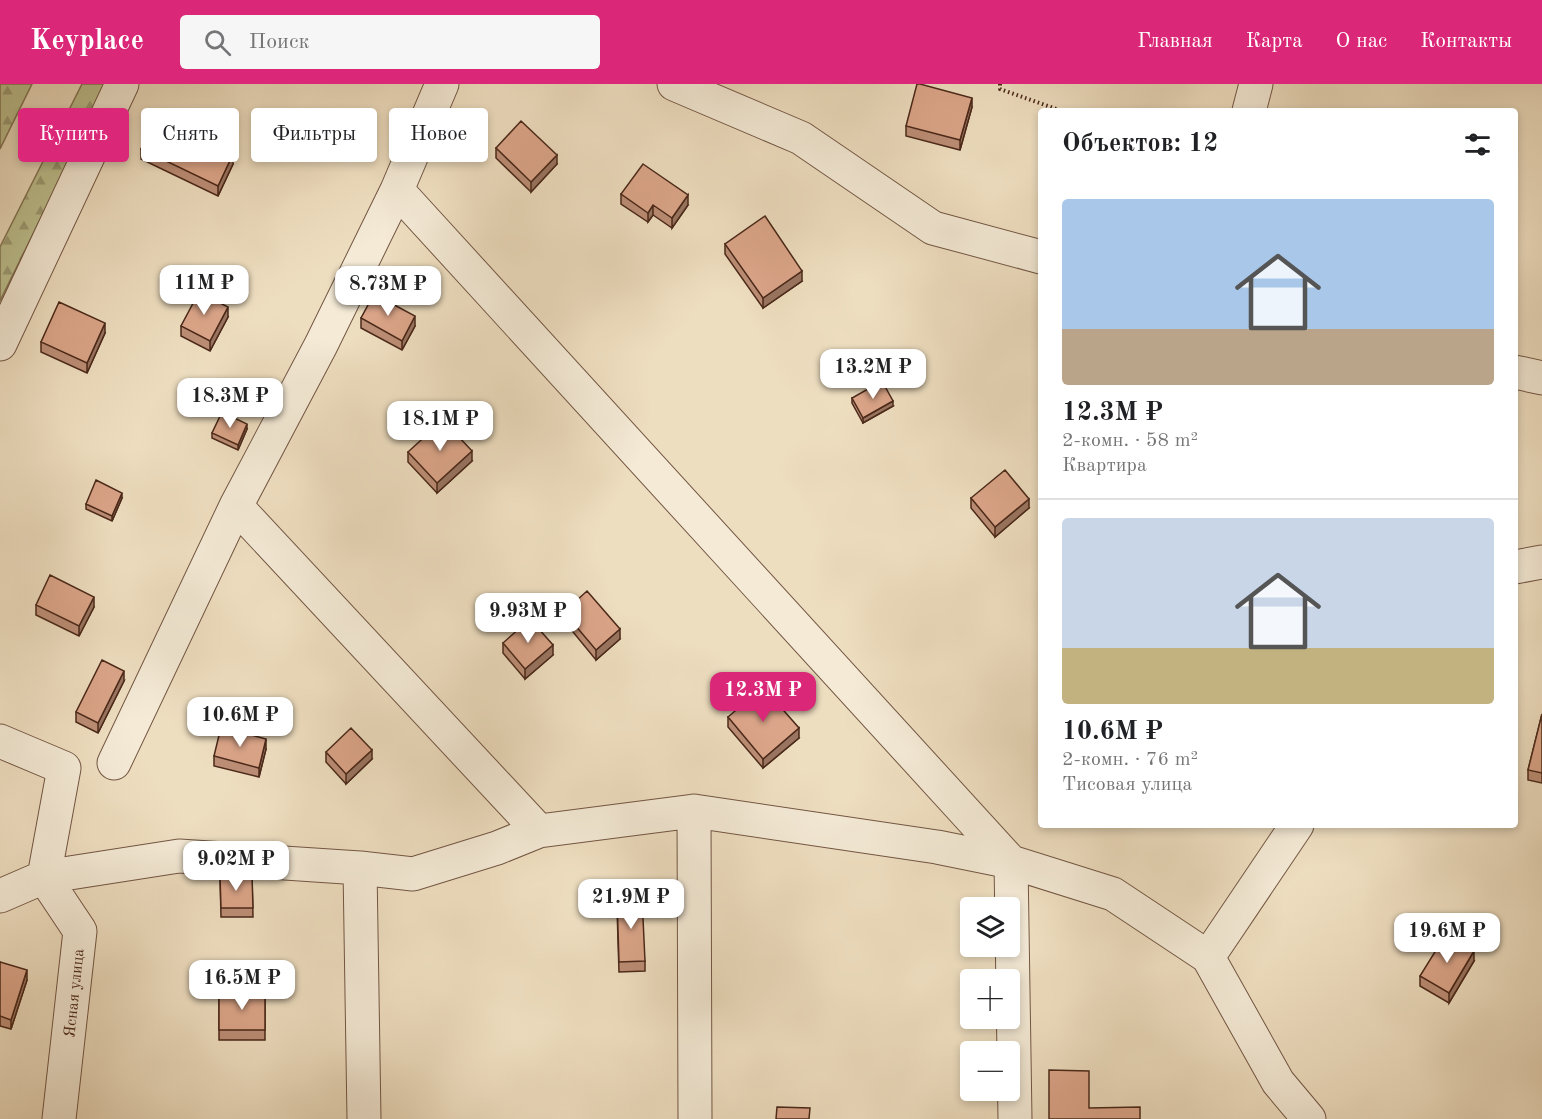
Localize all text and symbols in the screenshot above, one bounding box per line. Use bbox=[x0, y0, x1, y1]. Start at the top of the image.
search box bbox=[180, 15, 600, 69]
icon: search bbox=[201, 26, 234, 59]
text: Keyplace bbox=[30, 28, 144, 56]
text: Поиск bbox=[249, 31, 310, 53]
text: Главная bbox=[1137, 31, 1213, 52]
text: Карта bbox=[1246, 31, 1303, 52]
text: О нас bbox=[1336, 31, 1387, 52]
text: Контакты bbox=[1420, 31, 1512, 52]
chip: Купить bbox=[18, 108, 129, 162]
chip: Снять bbox=[141, 108, 239, 162]
chip: Фильтры bbox=[251, 108, 377, 162]
chip: Новое bbox=[389, 108, 488, 162]
icon: filters bbox=[1461, 128, 1494, 161]
text: Объектов: 12 bbox=[1062, 131, 1218, 157]
icon: home bbox=[1224, 238, 1332, 346]
pin: 11M ₽ bbox=[162, 265, 246, 316]
pin: 8.73M ₽ bbox=[333, 266, 443, 317]
text: 11M ₽ bbox=[174, 274, 234, 294]
text: 8.73M ₽ bbox=[349, 275, 427, 295]
pin: 13.2M ₽ bbox=[818, 349, 928, 400]
text: 13.2M ₽ bbox=[834, 358, 912, 378]
pin: 18.3M ₽ bbox=[175, 378, 285, 429]
text: 18.3M ₽ bbox=[191, 387, 269, 407]
text: 12.3M ₽ bbox=[1062, 400, 1163, 426]
pin: 18.1M ₽ bbox=[385, 401, 495, 452]
text: 18.1M ₽ bbox=[401, 410, 479, 430]
text: 2-комн. · 58 m² bbox=[1062, 431, 1198, 451]
text: Квартира bbox=[1062, 456, 1147, 476]
icon: home bbox=[1224, 557, 1332, 665]
pin: 9.93M ₽ bbox=[473, 593, 583, 644]
text: 9.93M ₽ bbox=[489, 602, 567, 622]
pin: 12.3M ₽ bbox=[708, 672, 818, 723]
text: 12.3M ₽ bbox=[724, 681, 802, 701]
pin: 10.6M ₽ bbox=[185, 697, 295, 748]
text: 10.6M ₽ bbox=[201, 706, 279, 726]
text: 10.6M ₽ bbox=[1062, 719, 1163, 745]
text: 2-комн. · 76 m² bbox=[1062, 750, 1198, 770]
text: Тисовая улица bbox=[1062, 775, 1192, 795]
pin: 9.02M ₽ bbox=[181, 841, 291, 892]
text: 9.02M ₽ bbox=[197, 850, 275, 870]
pin: 21.9M ₽ bbox=[576, 879, 686, 930]
text: 21.9M ₽ bbox=[592, 888, 670, 908]
map controls bbox=[960, 897, 1020, 1101]
button: layers bbox=[960, 897, 1020, 957]
pin: 19.6M ₽ bbox=[1392, 913, 1502, 964]
text: 19.6M ₽ bbox=[1408, 922, 1486, 942]
street label: Ясная улица bbox=[62, 948, 88, 1038]
pin: 16.5M ₽ bbox=[187, 960, 297, 1011]
text: 16.5M ₽ bbox=[203, 969, 281, 989]
button: + bbox=[960, 969, 1020, 1029]
button: − bbox=[960, 1041, 1020, 1101]

